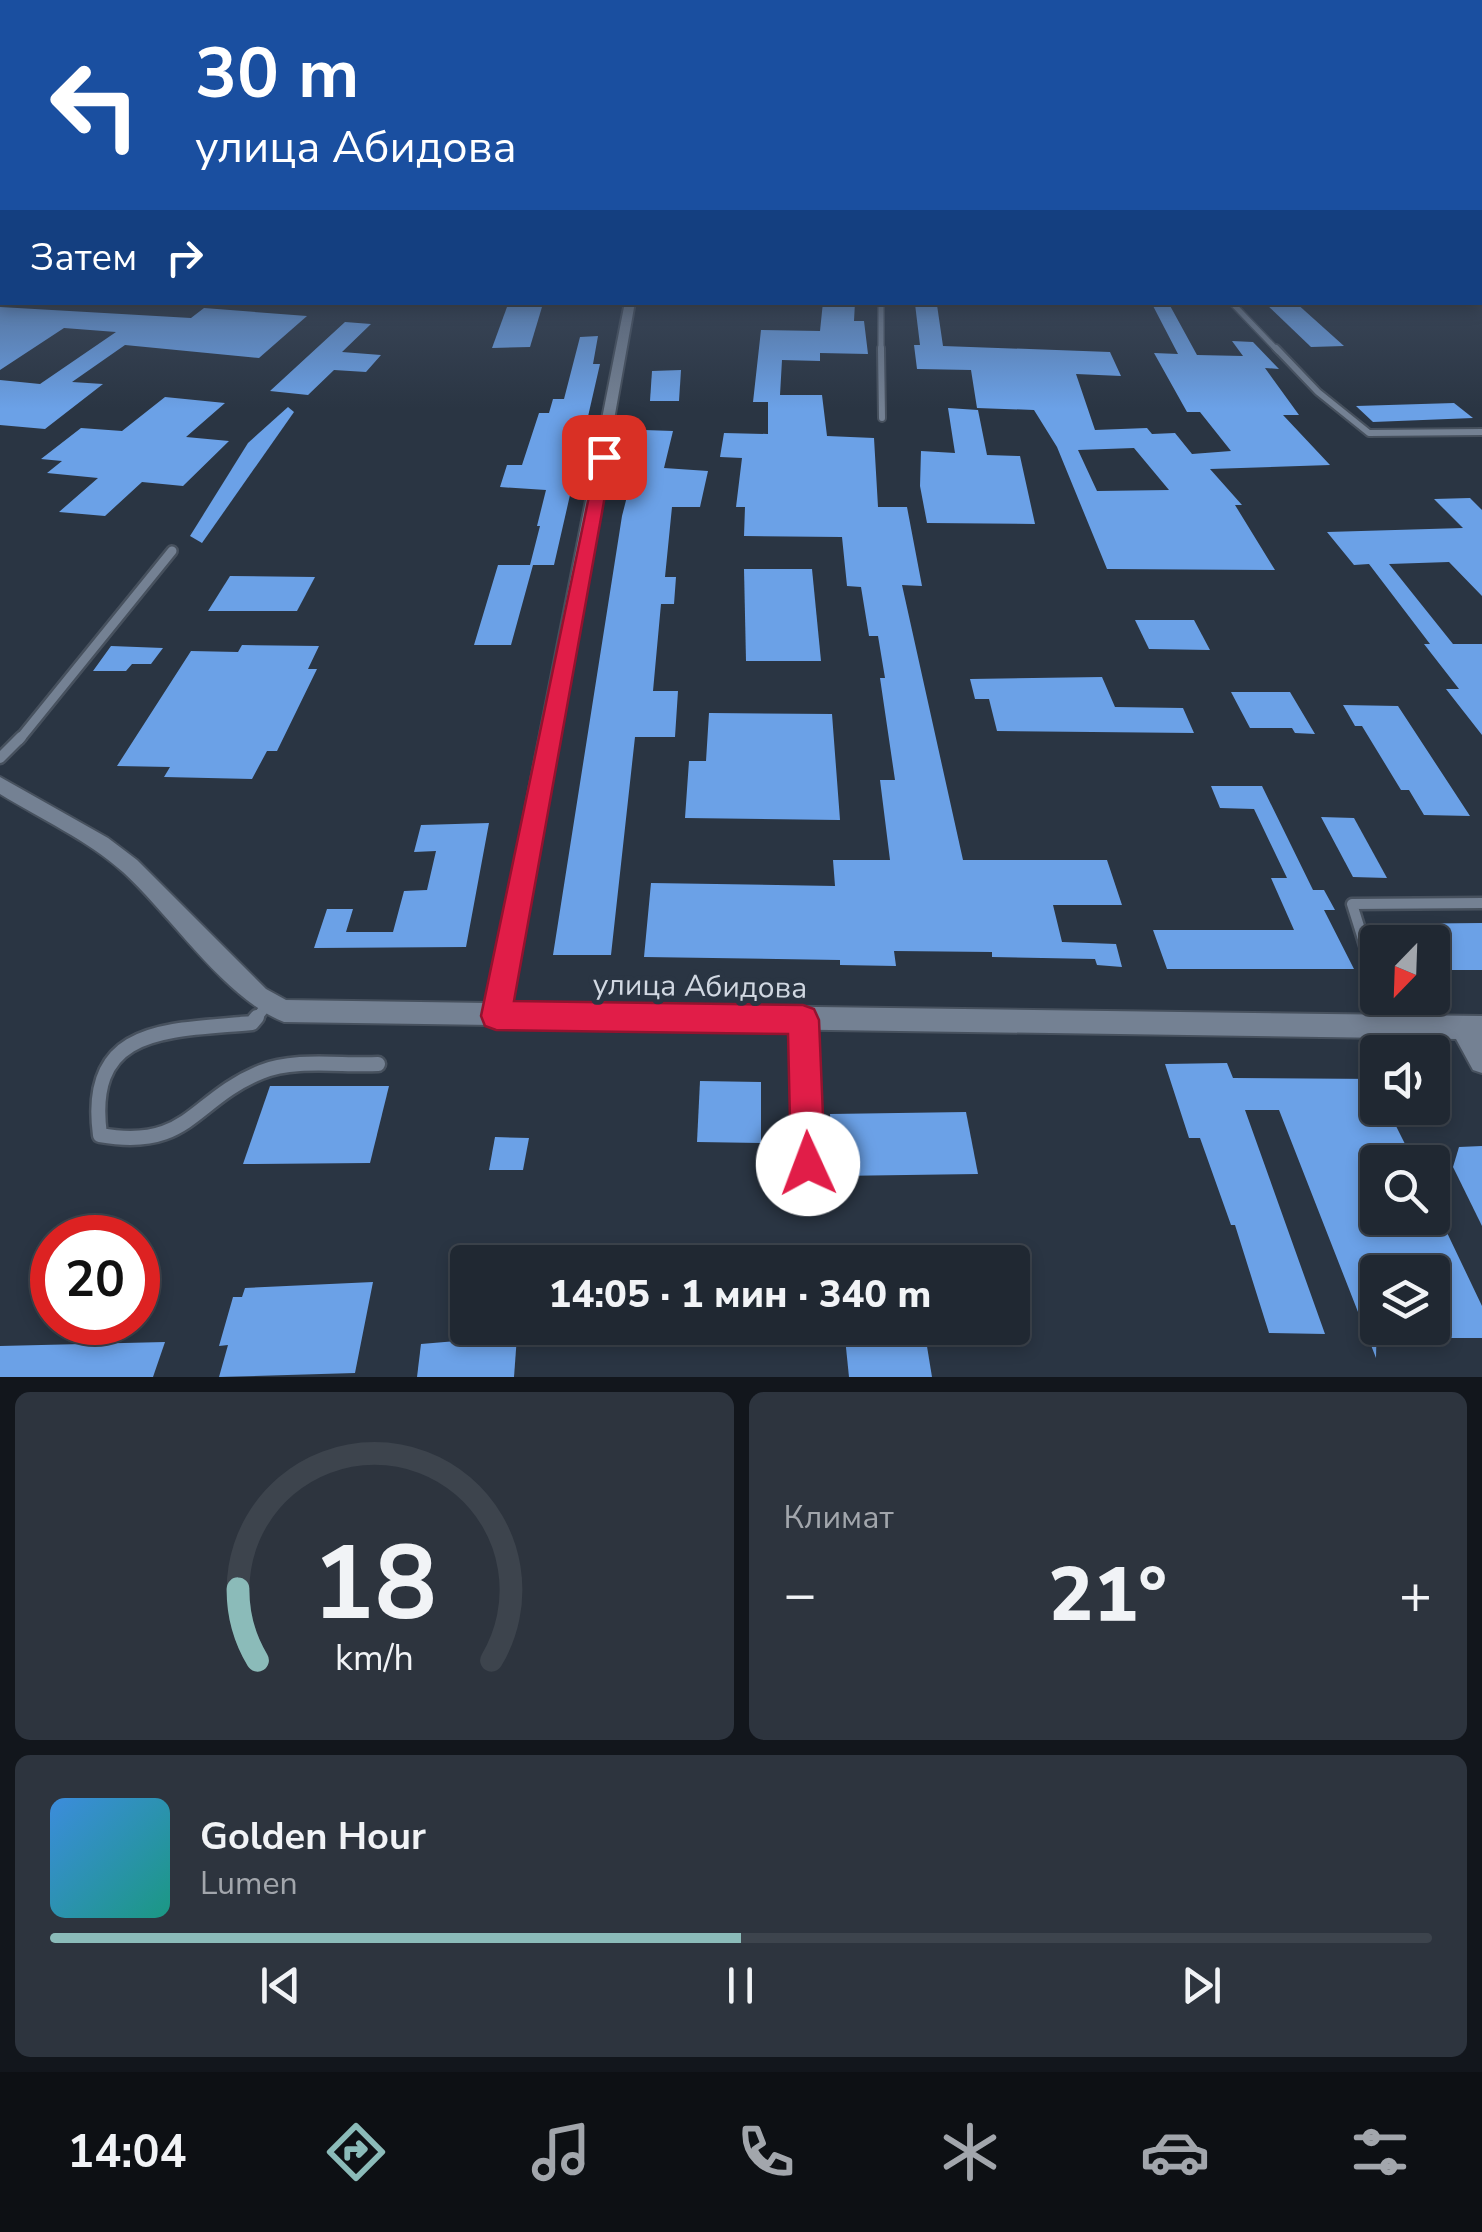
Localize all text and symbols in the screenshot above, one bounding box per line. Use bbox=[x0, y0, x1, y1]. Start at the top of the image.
text: 30 m bbox=[195, 26, 359, 122]
icon: left bbox=[30, 40, 160, 170]
text: улица Абидова bbox=[195, 117, 517, 178]
icon: right bbox=[157, 230, 212, 285]
text: Затем bbox=[30, 232, 137, 283]
pin bbox=[562, 415, 647, 500]
icon: arrive bbox=[577, 430, 632, 485]
north arrow bbox=[1360, 925, 1450, 1015]
map controls bbox=[1360, 925, 1450, 1345]
street label: улица Абидова bbox=[592, 964, 808, 1009]
button: sound bbox=[1360, 1035, 1450, 1125]
position arrow bbox=[756, 1112, 860, 1216]
button: search bbox=[1360, 1145, 1450, 1235]
speed limit sign: 20 bbox=[30, 1215, 160, 1345]
button: layers bbox=[1360, 1255, 1450, 1345]
text: 14:05 · 1 мин · 340 m bbox=[549, 1269, 931, 1320]
text: Климат bbox=[784, 1496, 894, 1539]
text: 18 bbox=[312, 1513, 437, 1655]
text: 21° bbox=[1048, 1544, 1167, 1646]
text: − bbox=[784, 1557, 817, 1632]
text: + bbox=[1399, 1557, 1432, 1632]
text: km/h bbox=[335, 1634, 414, 1683]
text: Golden Hour bbox=[200, 1811, 426, 1862]
text: Lumen bbox=[200, 1862, 298, 1905]
icon: previous bbox=[253, 1958, 308, 2013]
icon: pause bbox=[713, 1958, 768, 2013]
icon: next bbox=[1174, 1958, 1229, 2013]
icon: directions bbox=[321, 2117, 391, 2187]
icon: music bbox=[526, 2117, 596, 2187]
icon: phone bbox=[731, 2117, 801, 2187]
icon: climate bbox=[935, 2117, 1005, 2187]
icon: car bbox=[1140, 2117, 1210, 2187]
icon: filters bbox=[1345, 2117, 1415, 2187]
text: 14:04 bbox=[67, 2122, 187, 2183]

